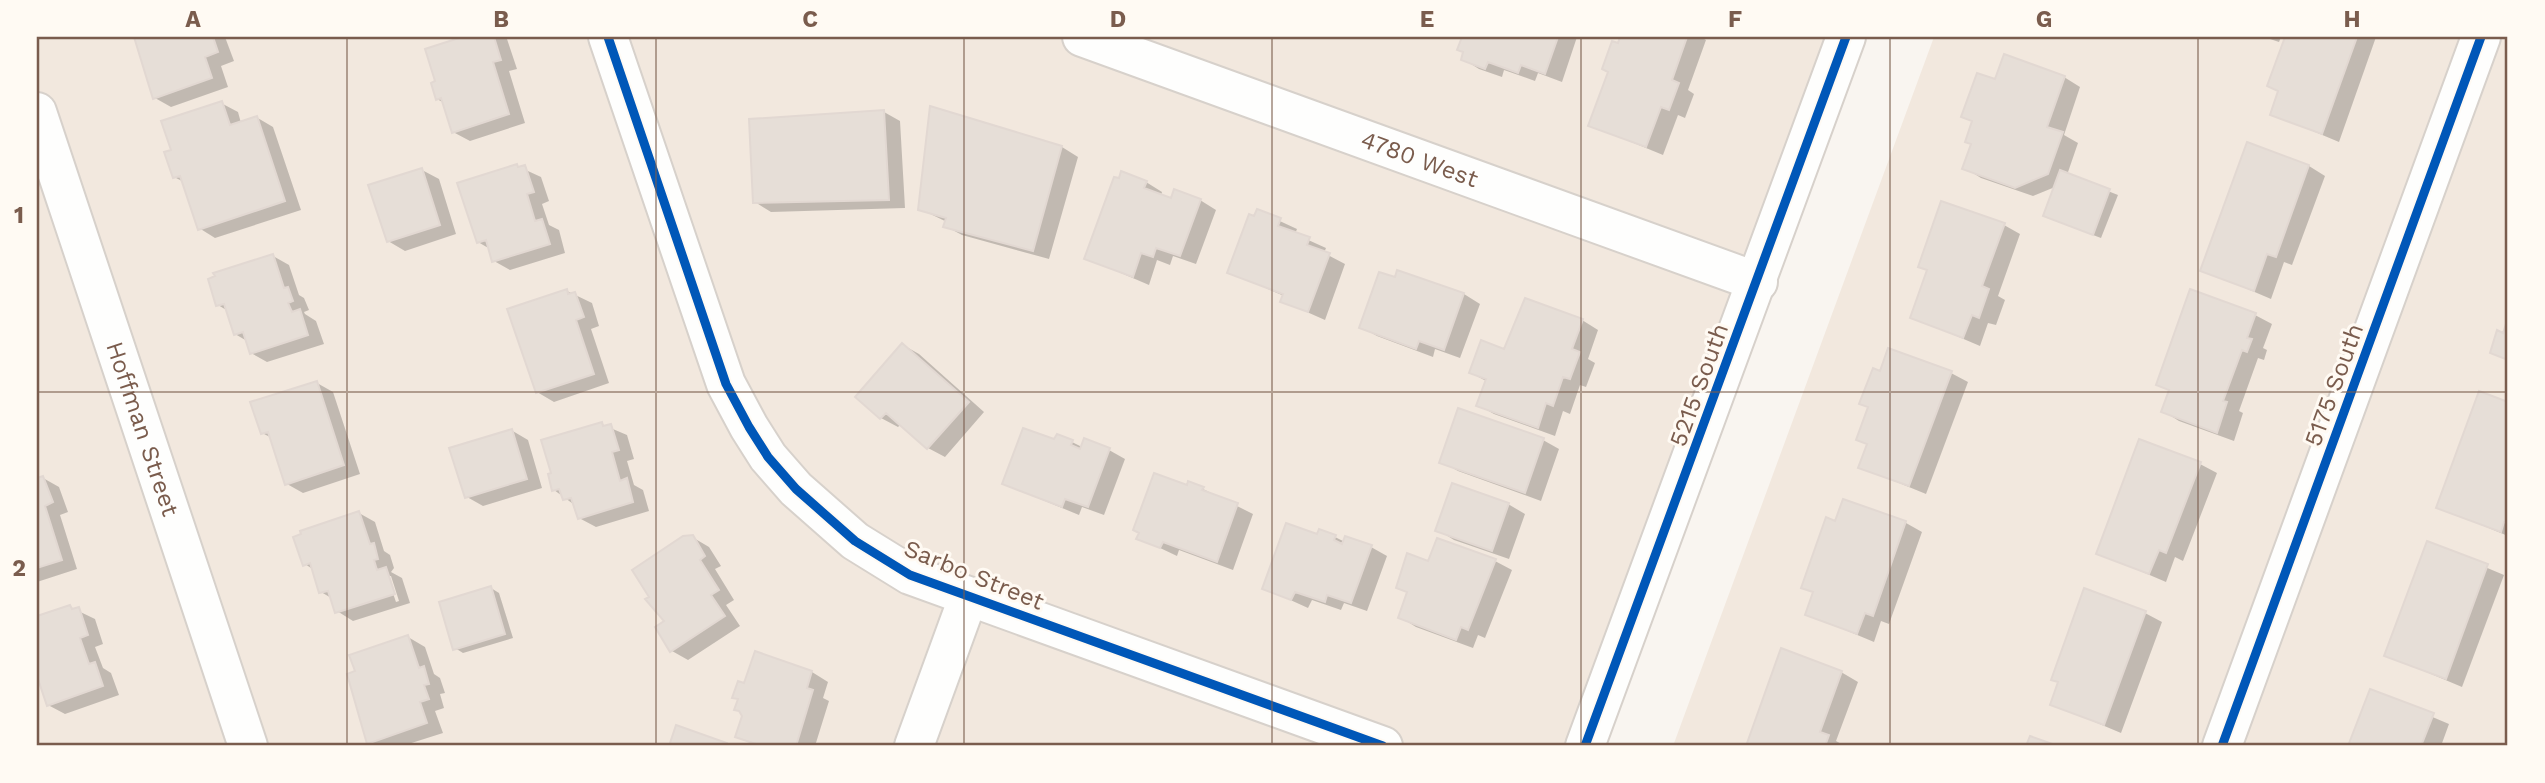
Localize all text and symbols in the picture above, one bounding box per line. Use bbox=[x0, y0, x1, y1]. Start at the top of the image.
text: A bbox=[185, 6, 201, 33]
text: B bbox=[493, 6, 509, 33]
text: C bbox=[802, 6, 818, 33]
text: D bbox=[1110, 6, 1126, 33]
text: E bbox=[1420, 6, 1434, 33]
text: F bbox=[1728, 6, 1742, 33]
text: G bbox=[2036, 6, 2052, 33]
text: H bbox=[2343, 6, 2361, 33]
street label: 4780 West bbox=[1357, 125, 1482, 193]
text: 1 bbox=[14, 202, 24, 229]
street label: 5215 South bbox=[1664, 320, 1734, 450]
street label: 5175 South bbox=[2299, 320, 2369, 450]
street label: Hoffman Street bbox=[100, 338, 185, 520]
street label: Sarbo Street bbox=[900, 534, 1048, 616]
text: 2 bbox=[12, 555, 26, 582]

